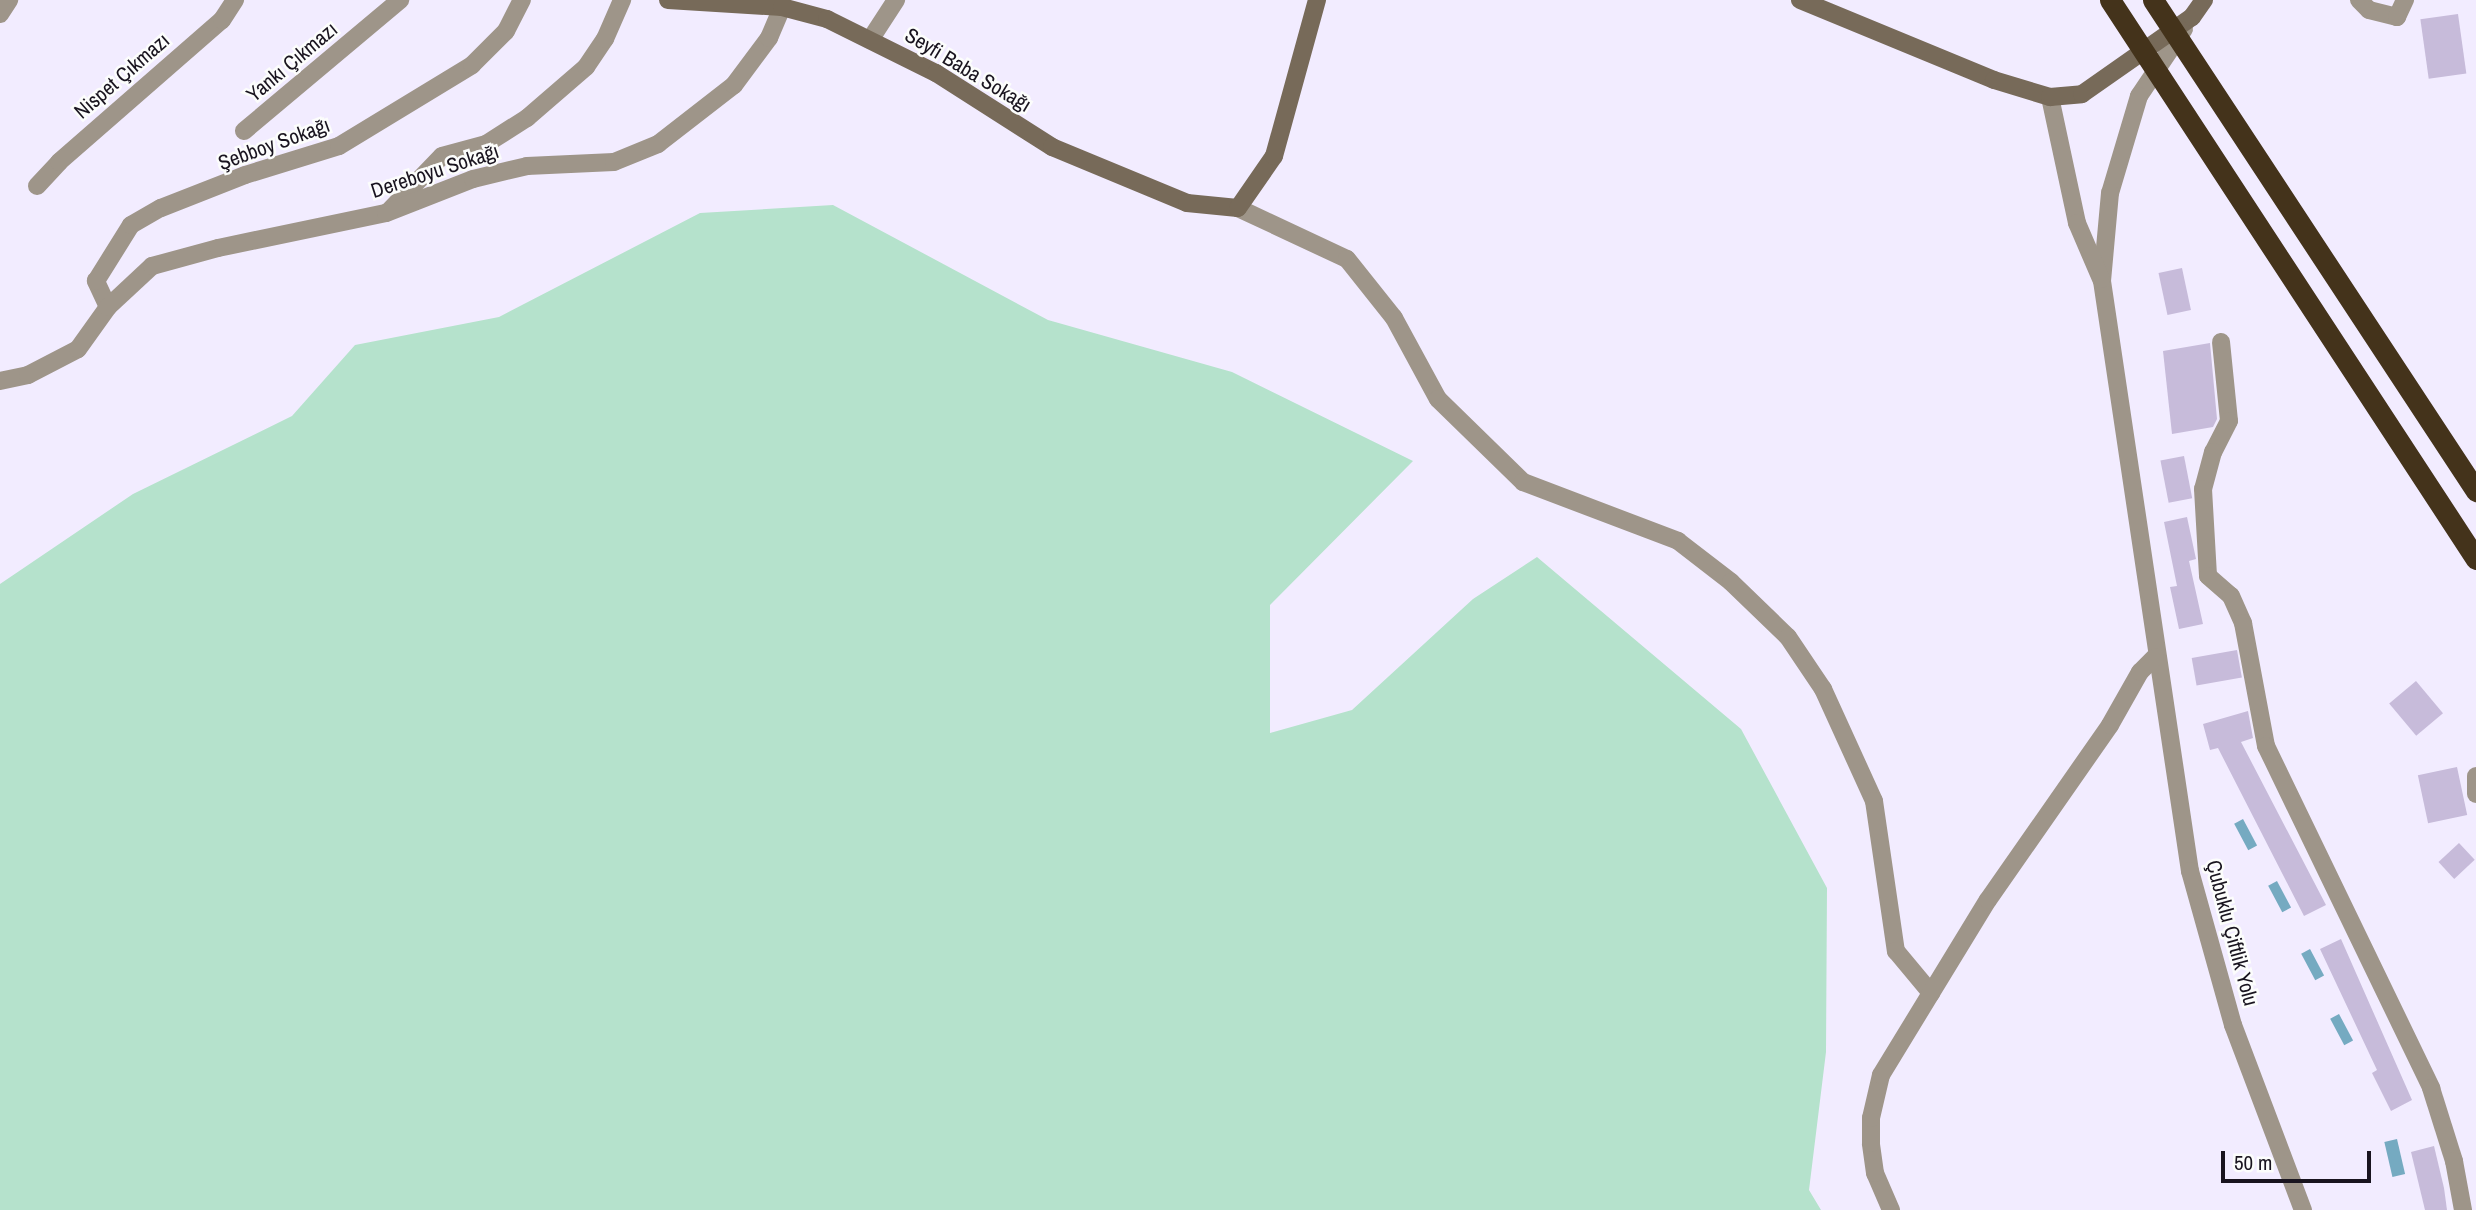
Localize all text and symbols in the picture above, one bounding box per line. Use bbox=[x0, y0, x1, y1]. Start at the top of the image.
street label: Yankı Çıkmazı bbox=[241, 17, 343, 107]
street label: Seyfi Baba Sokağı bbox=[900, 22, 1036, 118]
street label: Nispet Çıkmazı bbox=[69, 28, 175, 124]
street label: Şebboy Sokağı bbox=[215, 112, 333, 176]
street label: Dereboyu Sokağı bbox=[368, 138, 502, 204]
street label: Çubuklu Çiftlik Yolu bbox=[2200, 857, 2264, 1009]
scale bar bbox=[2224, 1136, 2374, 1180]
text: 50 m bbox=[2234, 1148, 2272, 1177]

